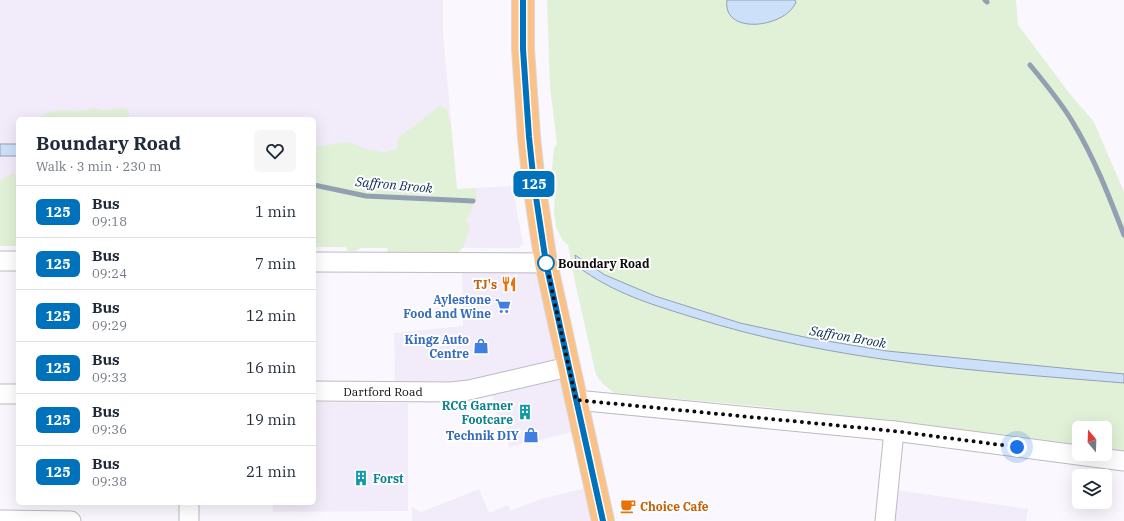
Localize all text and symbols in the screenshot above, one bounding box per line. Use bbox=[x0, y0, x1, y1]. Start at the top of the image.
button: heart bbox=[254, 130, 296, 172]
text: Boundary Road bbox=[36, 131, 181, 155]
text: Walk · 3 min · 230 m bbox=[36, 158, 161, 175]
line badge: 125 bbox=[511, 171, 557, 197]
water label: Saffron Brook bbox=[354, 173, 433, 197]
text: 125 bbox=[521, 175, 547, 193]
text: Bus bbox=[92, 194, 120, 213]
text: 1 min bbox=[255, 202, 296, 221]
text: 125 bbox=[45, 203, 71, 221]
text: 09:18 bbox=[92, 213, 127, 230]
text: Bus bbox=[92, 246, 120, 265]
text: 7 min bbox=[255, 254, 296, 273]
marker: Boundary Road bbox=[537, 254, 555, 272]
text: 125 bbox=[45, 255, 71, 273]
place label: Boundary Road bbox=[558, 256, 650, 271]
text: 09:24 bbox=[92, 265, 127, 282]
restaurant icon: TJ's bbox=[500, 275, 518, 293]
place label: TJ's bbox=[474, 277, 497, 292]
place label: Aylestone Food and Wine bbox=[403, 292, 491, 321]
supermarket icon: Aylestone Food and Wine bbox=[494, 297, 512, 315]
text: Bus bbox=[92, 298, 120, 317]
text: 12 min bbox=[246, 306, 296, 325]
text: 125 bbox=[45, 307, 71, 325]
text: 09:29 bbox=[92, 317, 127, 334]
water label: Saffron Brook bbox=[807, 322, 888, 352]
place label: Kingz Auto Centre bbox=[405, 332, 469, 361]
shop icon: Kingz Auto Centre bbox=[472, 337, 490, 355]
text: Bus bbox=[92, 350, 120, 369]
text: 16 min bbox=[246, 358, 296, 377]
text: 125 bbox=[45, 359, 71, 377]
text: 09:33 bbox=[92, 369, 127, 386]
street label: Dartford Road bbox=[343, 384, 423, 399]
place label: RCG Garner Footcare bbox=[442, 398, 513, 427]
text: Bus bbox=[92, 402, 120, 421]
building icon: RCG Garner Footcare bbox=[516, 403, 534, 421]
text: 19 min bbox=[246, 410, 296, 429]
text: 125 bbox=[45, 411, 71, 429]
text: 09:36 bbox=[92, 421, 127, 438]
north arrow bbox=[1072, 421, 1112, 461]
map controls bbox=[1072, 421, 1112, 509]
shop icon: Technik DIY bbox=[522, 426, 540, 444]
place label: Technik DIY bbox=[446, 428, 519, 443]
your location bbox=[1007, 437, 1027, 457]
text: Bus bbox=[92, 454, 120, 473]
text: 21 min bbox=[246, 462, 296, 481]
text: 125 bbox=[45, 463, 71, 481]
building icon: Forst bbox=[352, 469, 370, 487]
button: layers bbox=[1072, 469, 1112, 509]
place label: Forst bbox=[373, 471, 404, 486]
text: 09:38 bbox=[92, 473, 127, 490]
cafe icon: Choice Cafe bbox=[619, 497, 637, 515]
place label: Choice Cafe bbox=[640, 499, 709, 514]

